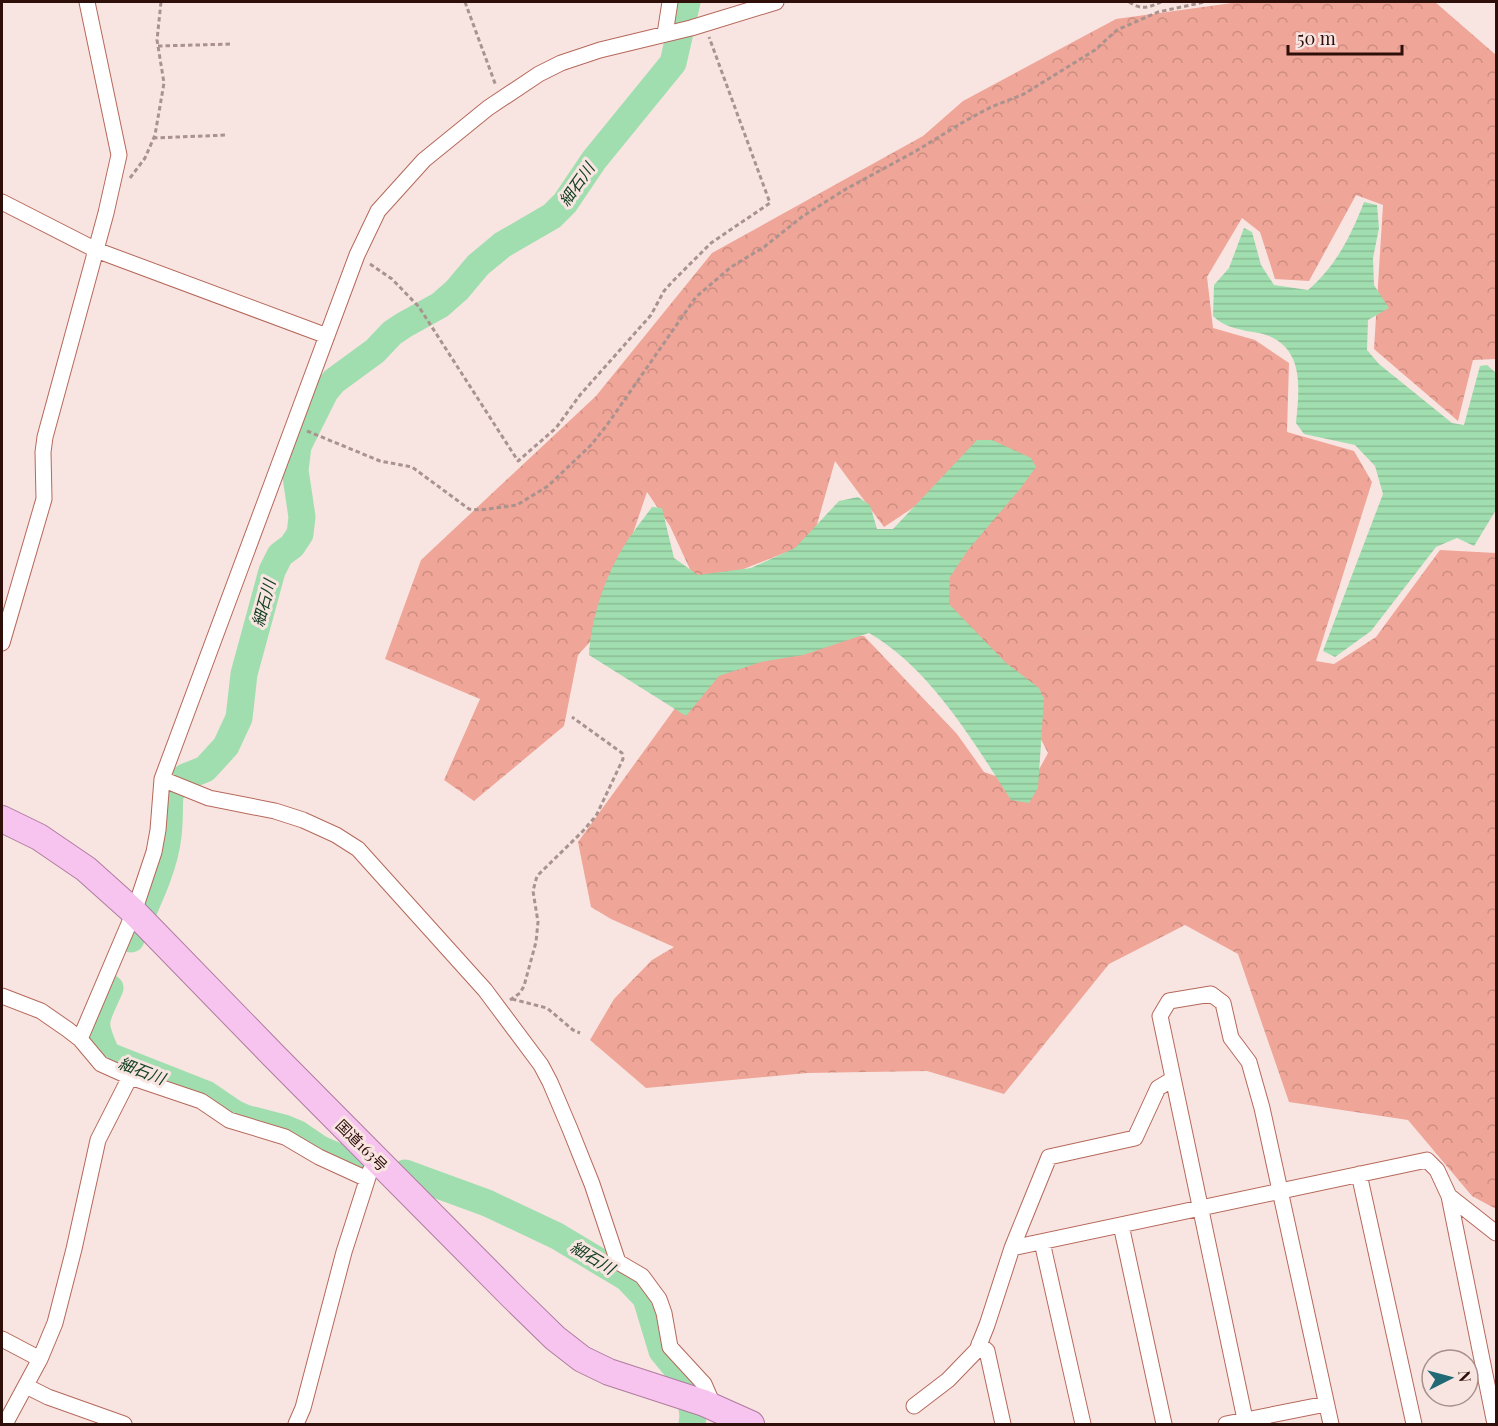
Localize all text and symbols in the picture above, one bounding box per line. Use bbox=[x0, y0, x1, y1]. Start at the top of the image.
scale bar bbox=[1288, 18, 1402, 56]
text: 50 m bbox=[1297, 26, 1336, 50]
water label: 細石川 bbox=[554, 157, 600, 210]
water label: 細石川 bbox=[247, 575, 280, 629]
water label: 細石川 bbox=[116, 1052, 170, 1089]
street label: 国道163号 bbox=[332, 1115, 392, 1175]
water label: 細石川 bbox=[567, 1236, 621, 1279]
north arrow bbox=[1420, 1348, 1480, 1408]
text: N bbox=[1454, 1370, 1477, 1384]

